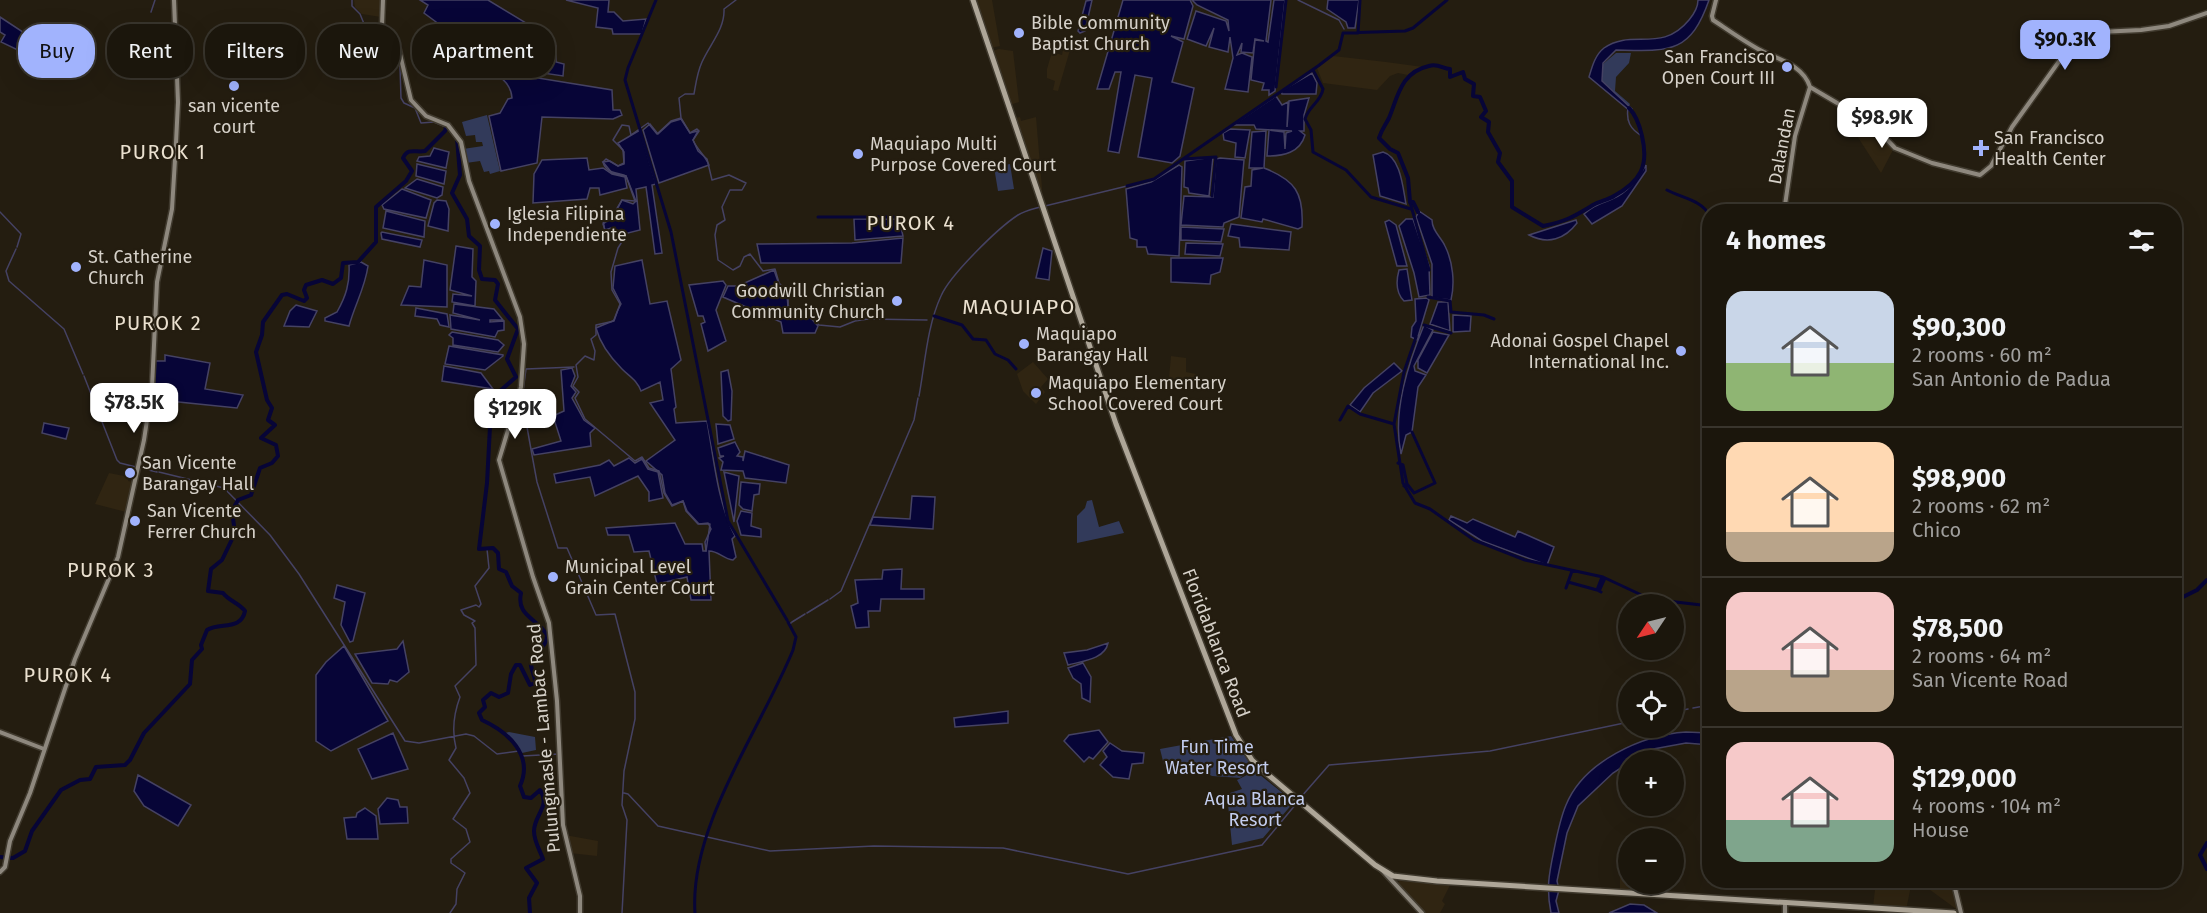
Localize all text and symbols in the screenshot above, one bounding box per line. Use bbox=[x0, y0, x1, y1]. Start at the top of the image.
place label: Bible Community Baptist Church bbox=[1031, 12, 1170, 55]
pin: $90.3K bbox=[2016, 20, 2114, 71]
chip: Buy bbox=[18, 24, 95, 78]
chip: Rent bbox=[107, 24, 193, 78]
chip: Filters bbox=[205, 24, 305, 78]
chip: New bbox=[317, 24, 400, 78]
chip: Apartment bbox=[412, 24, 555, 78]
marker: Bible Community Baptist Church bbox=[1012, 26, 1026, 40]
text: $90.3K bbox=[2034, 27, 2096, 51]
place label: San Francisco Open Court III bbox=[1662, 46, 1775, 89]
marker: San Francisco Open Court III bbox=[1780, 60, 1794, 74]
marker: san vicente court bbox=[227, 79, 241, 93]
place label: san vicente court bbox=[188, 95, 280, 138]
pin: $98.9K bbox=[1833, 98, 1931, 149]
text: $98.9K bbox=[1851, 105, 1913, 129]
street label: Dalandan bbox=[1764, 106, 1800, 186]
place label: San Francisco Health Center bbox=[1994, 127, 2106, 170]
place label: Maquiapo Multi Purpose Covered Court bbox=[870, 133, 1057, 176]
marker: San Francisco Health Center bbox=[1972, 139, 1990, 157]
district label: PUROK 1 bbox=[120, 140, 206, 164]
marker: Maquiapo Multi Purpose Covered Court bbox=[851, 147, 865, 161]
place label: Iglesia Filipina Independiente bbox=[507, 203, 627, 246]
district label: PUROK 4 bbox=[867, 211, 955, 235]
marker: Iglesia Filipina Independiente bbox=[488, 217, 502, 231]
icon: filters bbox=[2125, 224, 2158, 257]
text: 4 homes bbox=[1726, 225, 1826, 256]
place label: St. Catherine Church bbox=[88, 246, 192, 289]
marker: St. Catherine Church bbox=[69, 260, 83, 274]
place label: Goodwill Christian Community Church bbox=[731, 280, 885, 323]
marker: Goodwill Christian Community Church bbox=[890, 294, 904, 308]
district label: MAQUIAPO bbox=[962, 294, 1076, 320]
district label: PUROK 2 bbox=[114, 311, 202, 335]
text: $90,300 bbox=[1912, 312, 2006, 343]
icon: home bbox=[1774, 315, 1846, 387]
place label: Maquiapo Barangay Hall bbox=[1036, 323, 1148, 366]
place label: Adonai Gospel Chapel International Inc. bbox=[1490, 330, 1669, 373]
marker: Maquiapo Barangay Hall bbox=[1017, 337, 1031, 351]
text: 2 rooms · 60 m² bbox=[1912, 343, 2052, 367]
marker: Adonai Gospel Chapel International Inc. bbox=[1674, 344, 1688, 358]
text: San Antonio de Padua bbox=[1912, 367, 2111, 391]
place label: Maquiapo Elementary School Covered Court bbox=[1048, 372, 1226, 415]
pin: $78.5K bbox=[85, 383, 183, 434]
marker: Maquiapo Elementary School Covered Court bbox=[1029, 386, 1043, 400]
pin: $129K bbox=[473, 389, 557, 440]
text: $78.5K bbox=[104, 390, 164, 414]
text: $129K bbox=[488, 396, 542, 420]
place label: San Vicente Barangay Hall bbox=[142, 452, 254, 495]
text: $98,900 bbox=[1912, 463, 2006, 494]
marker: San Vicente Barangay Hall bbox=[123, 466, 137, 480]
icon: home bbox=[1774, 466, 1846, 538]
text: 2 rooms · 62 m² bbox=[1912, 494, 2050, 518]
place label: San Vicente Ferrer Church bbox=[147, 500, 256, 543]
marker: San Vicente Ferrer Church bbox=[128, 514, 142, 528]
text: Chico bbox=[1912, 518, 1961, 542]
place label: Municipal Level Grain Center Court bbox=[565, 556, 715, 599]
district label: PUROK 3 bbox=[67, 558, 155, 582]
street label: Floridablanca Road bbox=[1177, 565, 1255, 721]
marker: Municipal Level Grain Center Court bbox=[546, 570, 560, 584]
north arrow bbox=[1618, 594, 1684, 660]
map controls bbox=[1618, 594, 1684, 894]
text: $78,500 bbox=[1912, 613, 2003, 644]
icon: home bbox=[1774, 616, 1846, 688]
street label: Pulungmasle - Lambac Road bbox=[523, 622, 565, 854]
text: 2 rooms · 64 m² bbox=[1912, 644, 2051, 668]
district label: PUROK 4 bbox=[24, 663, 112, 687]
text: San Vicente Road bbox=[1912, 668, 2069, 692]
button: locate bbox=[1618, 672, 1684, 738]
park label: Fun Time Water Resort bbox=[1165, 736, 1270, 779]
button: + bbox=[1618, 750, 1684, 816]
text: $129,000 bbox=[1912, 763, 2017, 794]
icon: home bbox=[1774, 766, 1846, 838]
park label: Aqua Blanca Resort bbox=[1205, 788, 1305, 831]
text: 4 rooms · 104 m² bbox=[1912, 794, 2061, 818]
text: House bbox=[1912, 818, 1969, 842]
button: − bbox=[1618, 828, 1684, 894]

